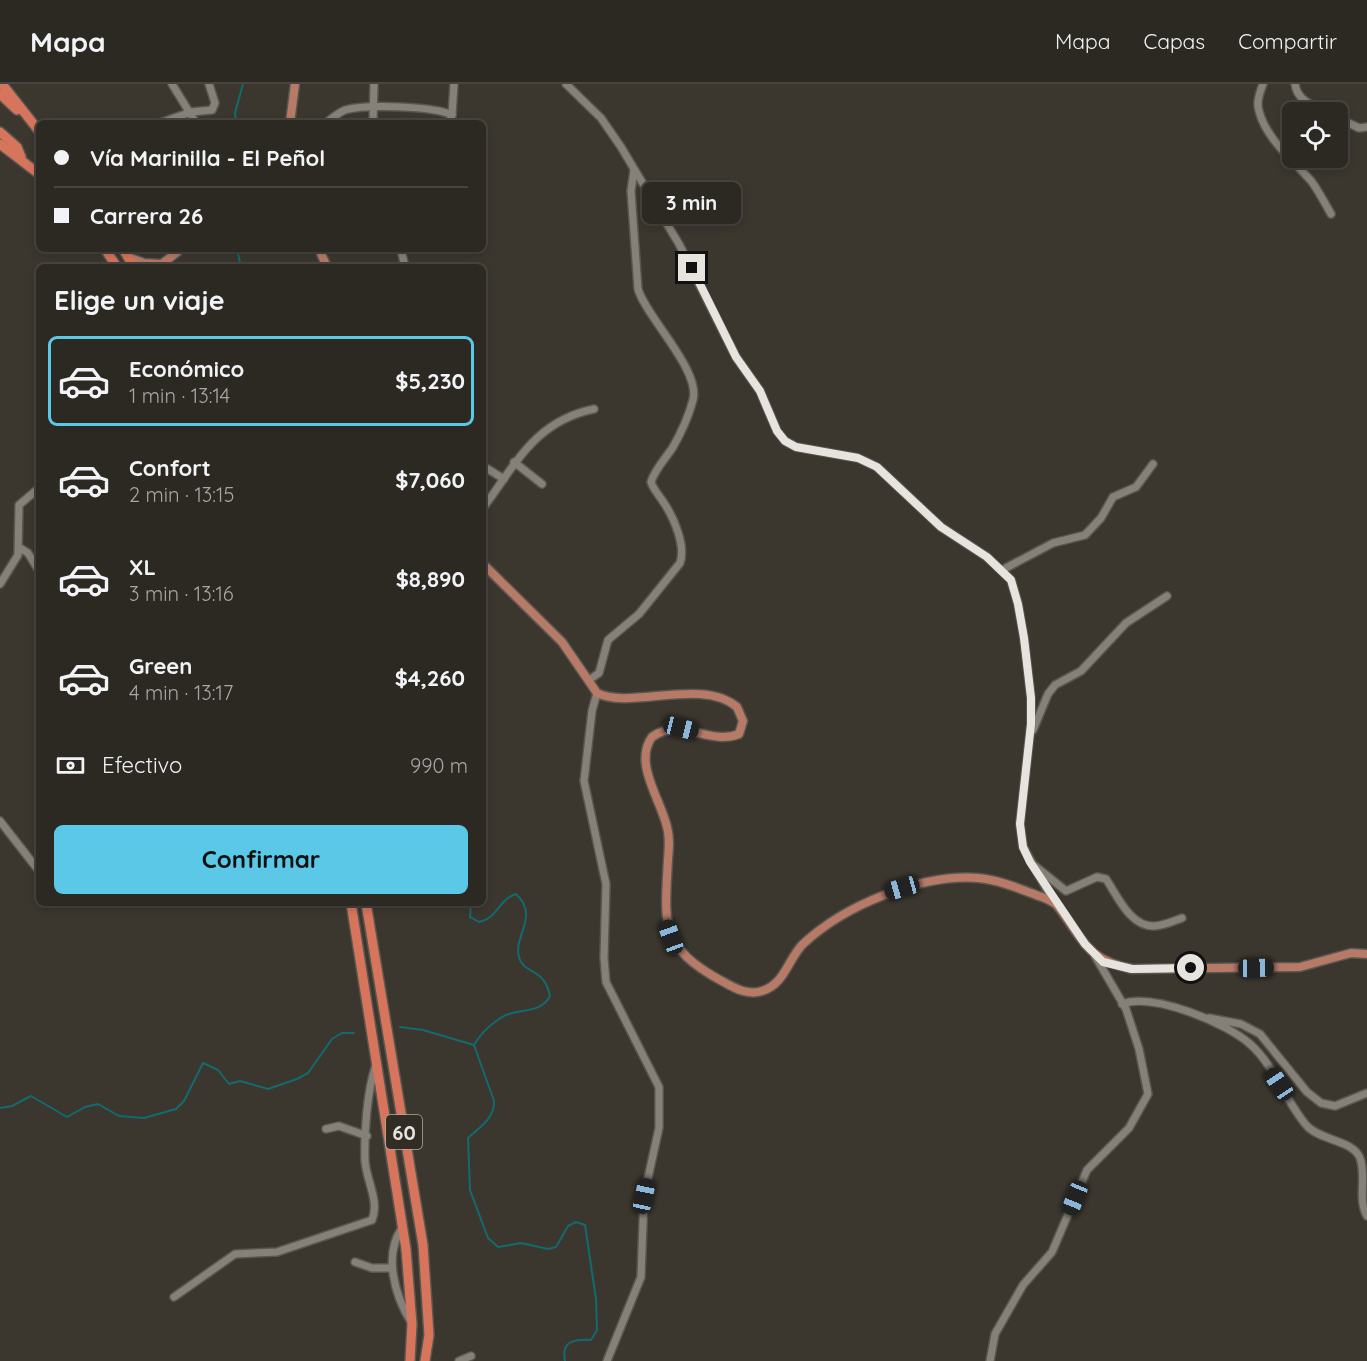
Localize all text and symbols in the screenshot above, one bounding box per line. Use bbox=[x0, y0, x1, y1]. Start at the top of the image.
text: Mapa bbox=[30, 24, 106, 59]
text: Mapa bbox=[1055, 28, 1110, 54]
text: Capas bbox=[1143, 28, 1205, 54]
text: Compartir bbox=[1238, 28, 1337, 54]
map controls bbox=[1282, 102, 1348, 168]
button: locate bbox=[1282, 102, 1348, 168]
text: Vía Marinilla - El Peñol bbox=[90, 144, 325, 172]
callout: 3 min bbox=[642, 181, 742, 223]
text: 3 min bbox=[666, 190, 717, 215]
text: Carrera 26 bbox=[90, 202, 203, 230]
route end bbox=[678, 254, 705, 281]
text: Elige un viaje bbox=[54, 283, 225, 317]
icon: car bbox=[57, 354, 111, 408]
text: Económico bbox=[129, 355, 244, 383]
text: $5,230 bbox=[395, 367, 465, 395]
text: 1 min · 13:14 bbox=[129, 383, 230, 408]
icon: car bbox=[57, 453, 111, 507]
text: Confort bbox=[129, 454, 211, 482]
text: $7,060 bbox=[395, 466, 465, 494]
text: 2 min · 13:15 bbox=[129, 482, 234, 507]
icon: car bbox=[57, 552, 111, 606]
text: XL bbox=[129, 553, 156, 581]
text: $8,890 bbox=[396, 565, 465, 593]
text: 3 min · 13:16 bbox=[129, 581, 234, 606]
icon: car bbox=[57, 651, 111, 705]
text: Green bbox=[129, 652, 192, 680]
text: $4,260 bbox=[395, 664, 465, 692]
text: 4 min · 13:17 bbox=[129, 680, 233, 705]
car bbox=[661, 715, 701, 741]
icon: cash bbox=[54, 749, 87, 782]
text: Efectivo bbox=[102, 751, 182, 779]
text: 990 m bbox=[410, 753, 468, 778]
button: Confirmar bbox=[54, 825, 468, 894]
car bbox=[882, 874, 922, 902]
car bbox=[656, 917, 686, 957]
route start bbox=[1177, 954, 1204, 981]
car bbox=[1238, 959, 1274, 977]
car bbox=[1261, 1064, 1297, 1104]
road number: 60 bbox=[386, 1115, 422, 1149]
car bbox=[631, 1177, 657, 1215]
car bbox=[1060, 1178, 1090, 1218]

